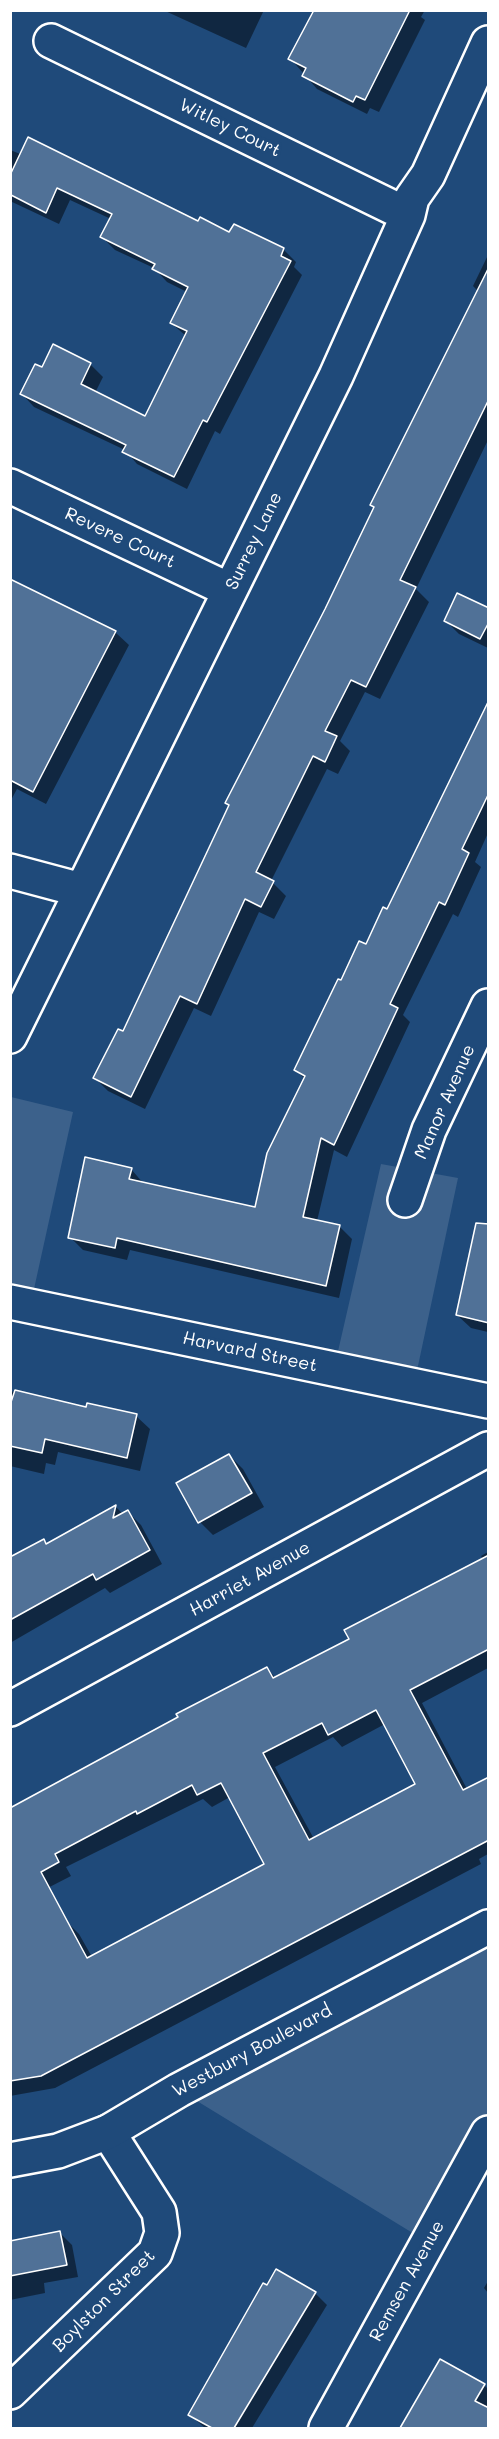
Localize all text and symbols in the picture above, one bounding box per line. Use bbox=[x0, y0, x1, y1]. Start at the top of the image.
street label: Witley Court bbox=[176, 94, 284, 162]
street label: Surrey Lane bbox=[221, 489, 287, 593]
street label: Revere Court bbox=[61, 503, 179, 573]
street label: Manor Avenue bbox=[410, 1041, 480, 1163]
street label: Harvard Street bbox=[181, 1327, 319, 1377]
street label: Harriet Avenue bbox=[186, 1537, 314, 1621]
street label: Westbury Boulevard bbox=[168, 2000, 336, 2102]
street label: Remsen Avenue bbox=[365, 2217, 449, 2345]
street label: Boylston Street bbox=[48, 2245, 160, 2357]

